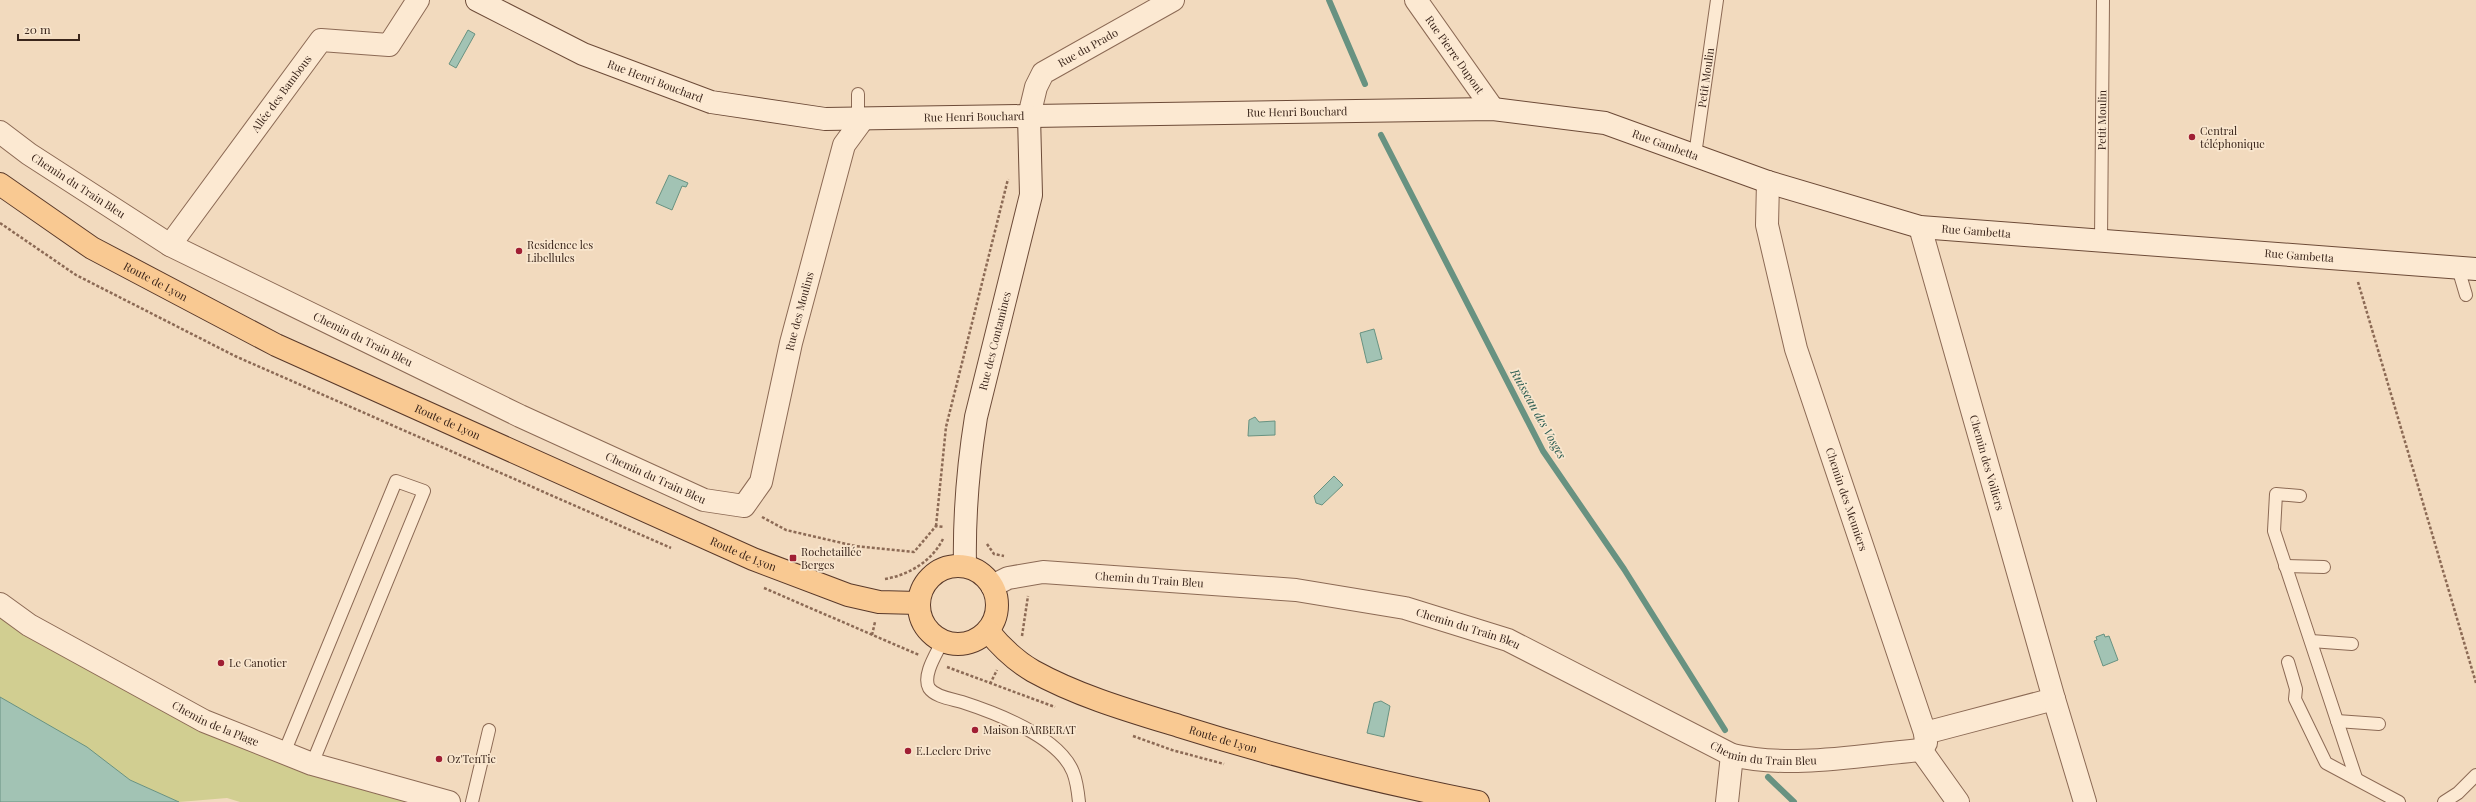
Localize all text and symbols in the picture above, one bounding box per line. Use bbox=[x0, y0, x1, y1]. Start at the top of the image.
street label: Rue Pierre Dupont bbox=[1422, 12, 1488, 97]
scale bar bbox=[18, 16, 79, 42]
text: 20 m bbox=[24, 21, 51, 37]
street label: Rue du Prado bbox=[1055, 24, 1120, 70]
street label: Petit Moulin bbox=[1694, 46, 1717, 109]
street label: Allée des Bambous bbox=[247, 52, 315, 136]
street label: Rue Henri Bouchard bbox=[606, 56, 706, 106]
street label: Petit Moulin bbox=[2094, 89, 2109, 150]
street label: Rue Henri Bouchard bbox=[1247, 103, 1348, 120]
street label: Rue Henri Bouchard bbox=[924, 108, 1025, 125]
place label: Central téléphonique bbox=[2200, 123, 2265, 151]
street label: Rue Gambetta bbox=[1630, 125, 1701, 163]
marker: Central téléphonique bbox=[2187, 132, 2197, 142]
street label: Chemin du Train Bleu bbox=[29, 150, 129, 221]
street label: Rue Gambetta bbox=[1941, 221, 2012, 241]
place label: Residence les Libellules bbox=[527, 237, 593, 265]
street label: Rue Gambetta bbox=[2264, 245, 2335, 265]
marker: Residence les Libellules bbox=[514, 246, 524, 256]
street label: Route de Lyon bbox=[121, 258, 191, 304]
street label: Rue des Moulins bbox=[782, 270, 817, 352]
street label: Rue des Contamines bbox=[975, 290, 1014, 392]
street label: Chemin du Train Bleu bbox=[311, 308, 416, 370]
water label: Ruisseau des Vosges bbox=[1507, 365, 1570, 462]
street label: Route de Lyon bbox=[412, 400, 483, 443]
street label: Chemin des Voiliers bbox=[1967, 413, 2008, 512]
street label: Chemin des Meuniers bbox=[1823, 446, 1871, 553]
street label: Chemin du Train Bleu bbox=[603, 448, 709, 507]
street label: Route de Lyon bbox=[708, 533, 779, 574]
place label: Rochetaillée Berges bbox=[801, 544, 862, 572]
marker: Rochetaillée Berges bbox=[788, 553, 798, 563]
street label: Chemin du Train Bleu bbox=[1095, 568, 1205, 590]
street label: Chemin du Train Bleu bbox=[1414, 604, 1524, 652]
place label: Le Canotier bbox=[229, 655, 287, 670]
marker: Le Canotier bbox=[216, 658, 226, 668]
street label: Chemin de la Plage bbox=[170, 697, 262, 749]
place label: Maison BARBERAT bbox=[983, 722, 1076, 737]
street label: Route de Lyon bbox=[1187, 722, 1260, 756]
marker: Maison BARBERAT bbox=[970, 725, 980, 735]
street label: Chemin du Train Bleu bbox=[1708, 737, 1818, 768]
place label: E.Leclerc Drive bbox=[916, 743, 992, 758]
marker: E.Leclerc Drive bbox=[903, 746, 913, 756]
place label: Oz'TenTic bbox=[447, 751, 496, 766]
marker: Oz'TenTic bbox=[434, 754, 444, 764]

